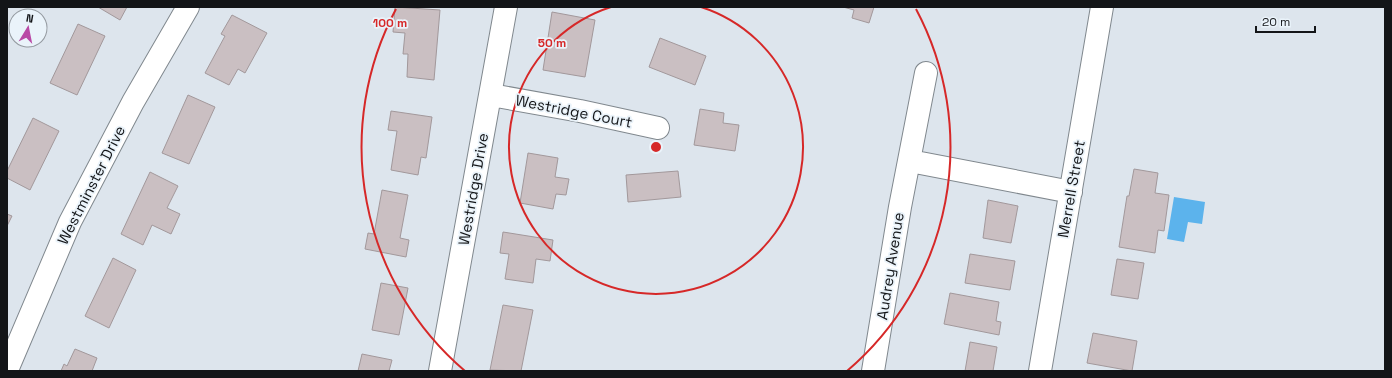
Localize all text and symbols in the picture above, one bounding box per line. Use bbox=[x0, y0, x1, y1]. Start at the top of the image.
north arrow bbox=[8, 8, 48, 48]
scale bar bbox=[1256, 8, 1315, 34]
text: N bbox=[25, 11, 35, 26]
text: 20 m bbox=[1262, 14, 1290, 30]
text: 100 m bbox=[373, 15, 407, 31]
text: 50 m bbox=[538, 35, 566, 51]
street label: Westridge Court bbox=[514, 90, 634, 132]
street label: Westminster Drive bbox=[53, 122, 129, 248]
street label: Westridge Drive bbox=[454, 131, 492, 247]
street label: Merrell Street bbox=[1053, 139, 1089, 239]
centre of rings bbox=[649, 140, 663, 154]
street label: Audrey Avenue bbox=[872, 211, 908, 321]

